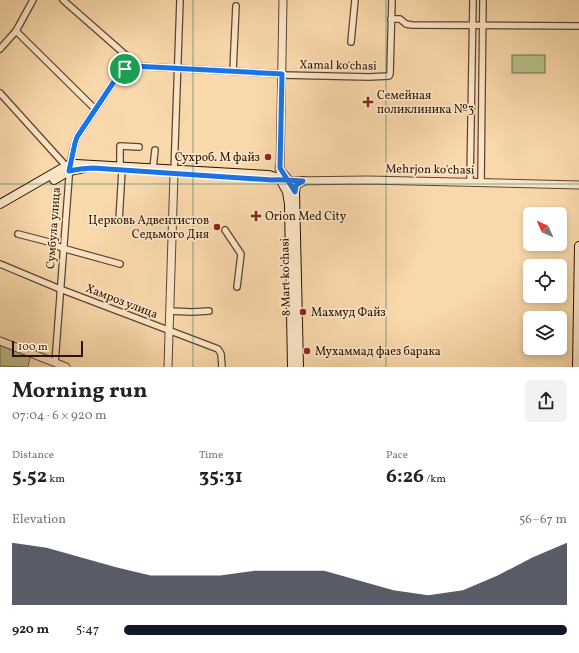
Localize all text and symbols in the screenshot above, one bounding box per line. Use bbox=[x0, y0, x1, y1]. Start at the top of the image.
pin bbox=[108, 52, 142, 86]
street label: Xamal ko'chasi bbox=[299, 57, 377, 75]
icon: arrive bbox=[114, 58, 136, 80]
place label: Семейная поликлиника №3 bbox=[377, 88, 474, 118]
marker: Семейная поликлиника №3 bbox=[362, 96, 374, 108]
place label: Сухроб. М файз bbox=[175, 150, 260, 166]
marker: Сухроб. М файз bbox=[263, 152, 273, 162]
street label: Mehrjon ko'chasi bbox=[385, 161, 475, 179]
street label: Сумбула улица bbox=[43, 187, 65, 270]
north arrow bbox=[523, 207, 567, 251]
map controls bbox=[523, 207, 567, 355]
place label: Orion Med City bbox=[265, 209, 347, 225]
marker: Orion Med City bbox=[250, 210, 262, 222]
place label: Церковь Адвентистов Седьмого Дня bbox=[88, 213, 209, 243]
marker: Церковь Адвентистов Седьмого Дня bbox=[212, 222, 222, 232]
street label: 8 Mart ko'chasi bbox=[277, 237, 295, 316]
button: locate bbox=[523, 259, 567, 303]
street label: Хамроз улица bbox=[83, 281, 160, 323]
place label: Махмуд Файз bbox=[311, 305, 386, 321]
marker: Махмуд Файз bbox=[298, 307, 308, 317]
button: layers bbox=[523, 311, 567, 355]
scale bar bbox=[12, 339, 83, 358]
text: 100 m bbox=[18, 340, 48, 355]
place label: Мухаммад фаез барака bbox=[315, 344, 441, 360]
marker: Мухаммад фаез барака bbox=[302, 346, 312, 356]
text: Morning run bbox=[12, 376, 147, 407]
button: share bbox=[525, 380, 567, 422]
text: 07:04 · 6 × 920 m bbox=[12, 407, 107, 425]
text: Distance bbox=[12, 448, 54, 463]
text: Time bbox=[199, 448, 223, 463]
text: Pace bbox=[386, 448, 408, 463]
text: 5.52 bbox=[12, 463, 47, 491]
text: 35:31 bbox=[199, 463, 243, 491]
text: 6:26 bbox=[386, 463, 424, 491]
text: km bbox=[47, 472, 65, 487]
text: /km bbox=[424, 472, 446, 487]
text: Elevation bbox=[12, 511, 66, 529]
text: 56–67 m bbox=[519, 511, 567, 529]
text: 920 m bbox=[12, 621, 49, 639]
text: 5:47 bbox=[76, 621, 99, 639]

